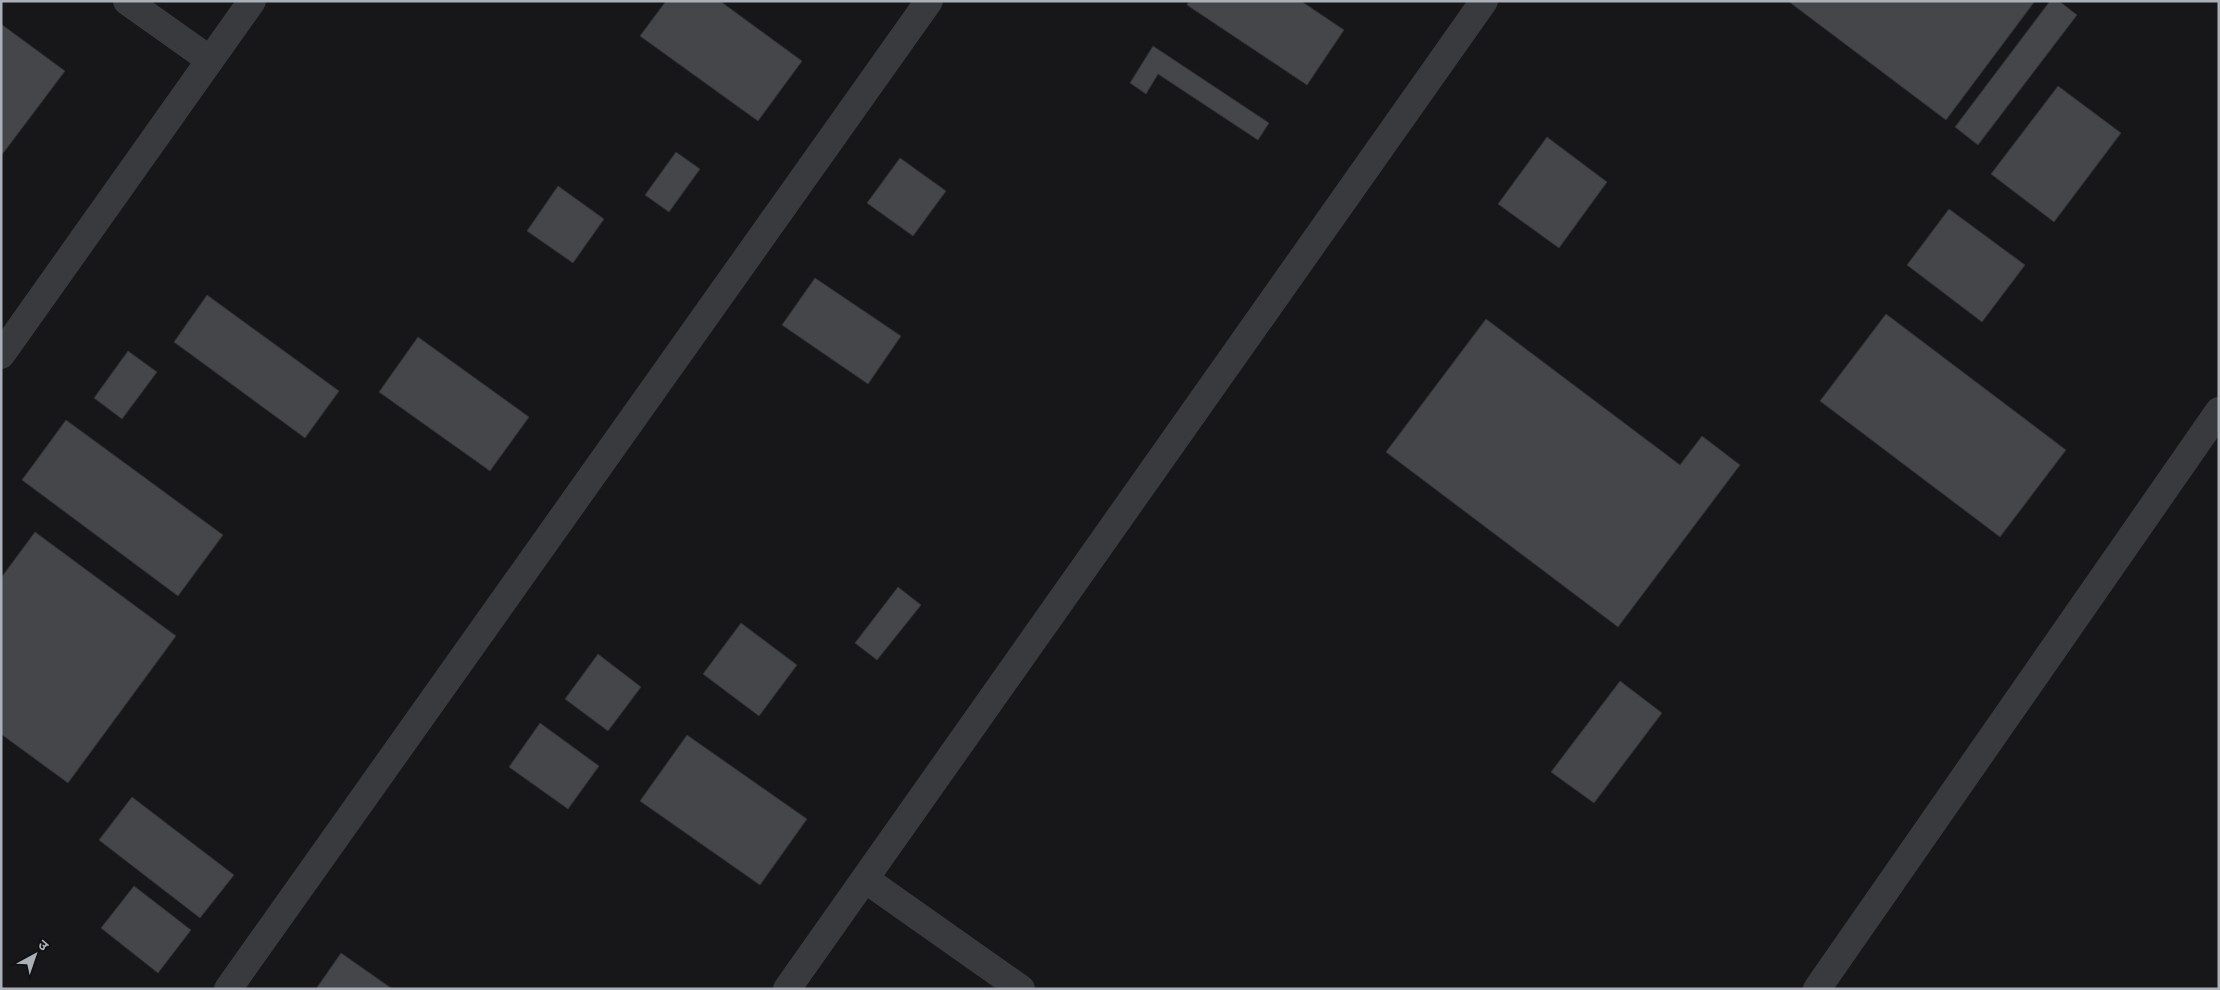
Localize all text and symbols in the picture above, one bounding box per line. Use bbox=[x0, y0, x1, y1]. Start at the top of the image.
north arrow bbox=[10, 930, 60, 980]
text: उ bbox=[34, 936, 53, 955]

